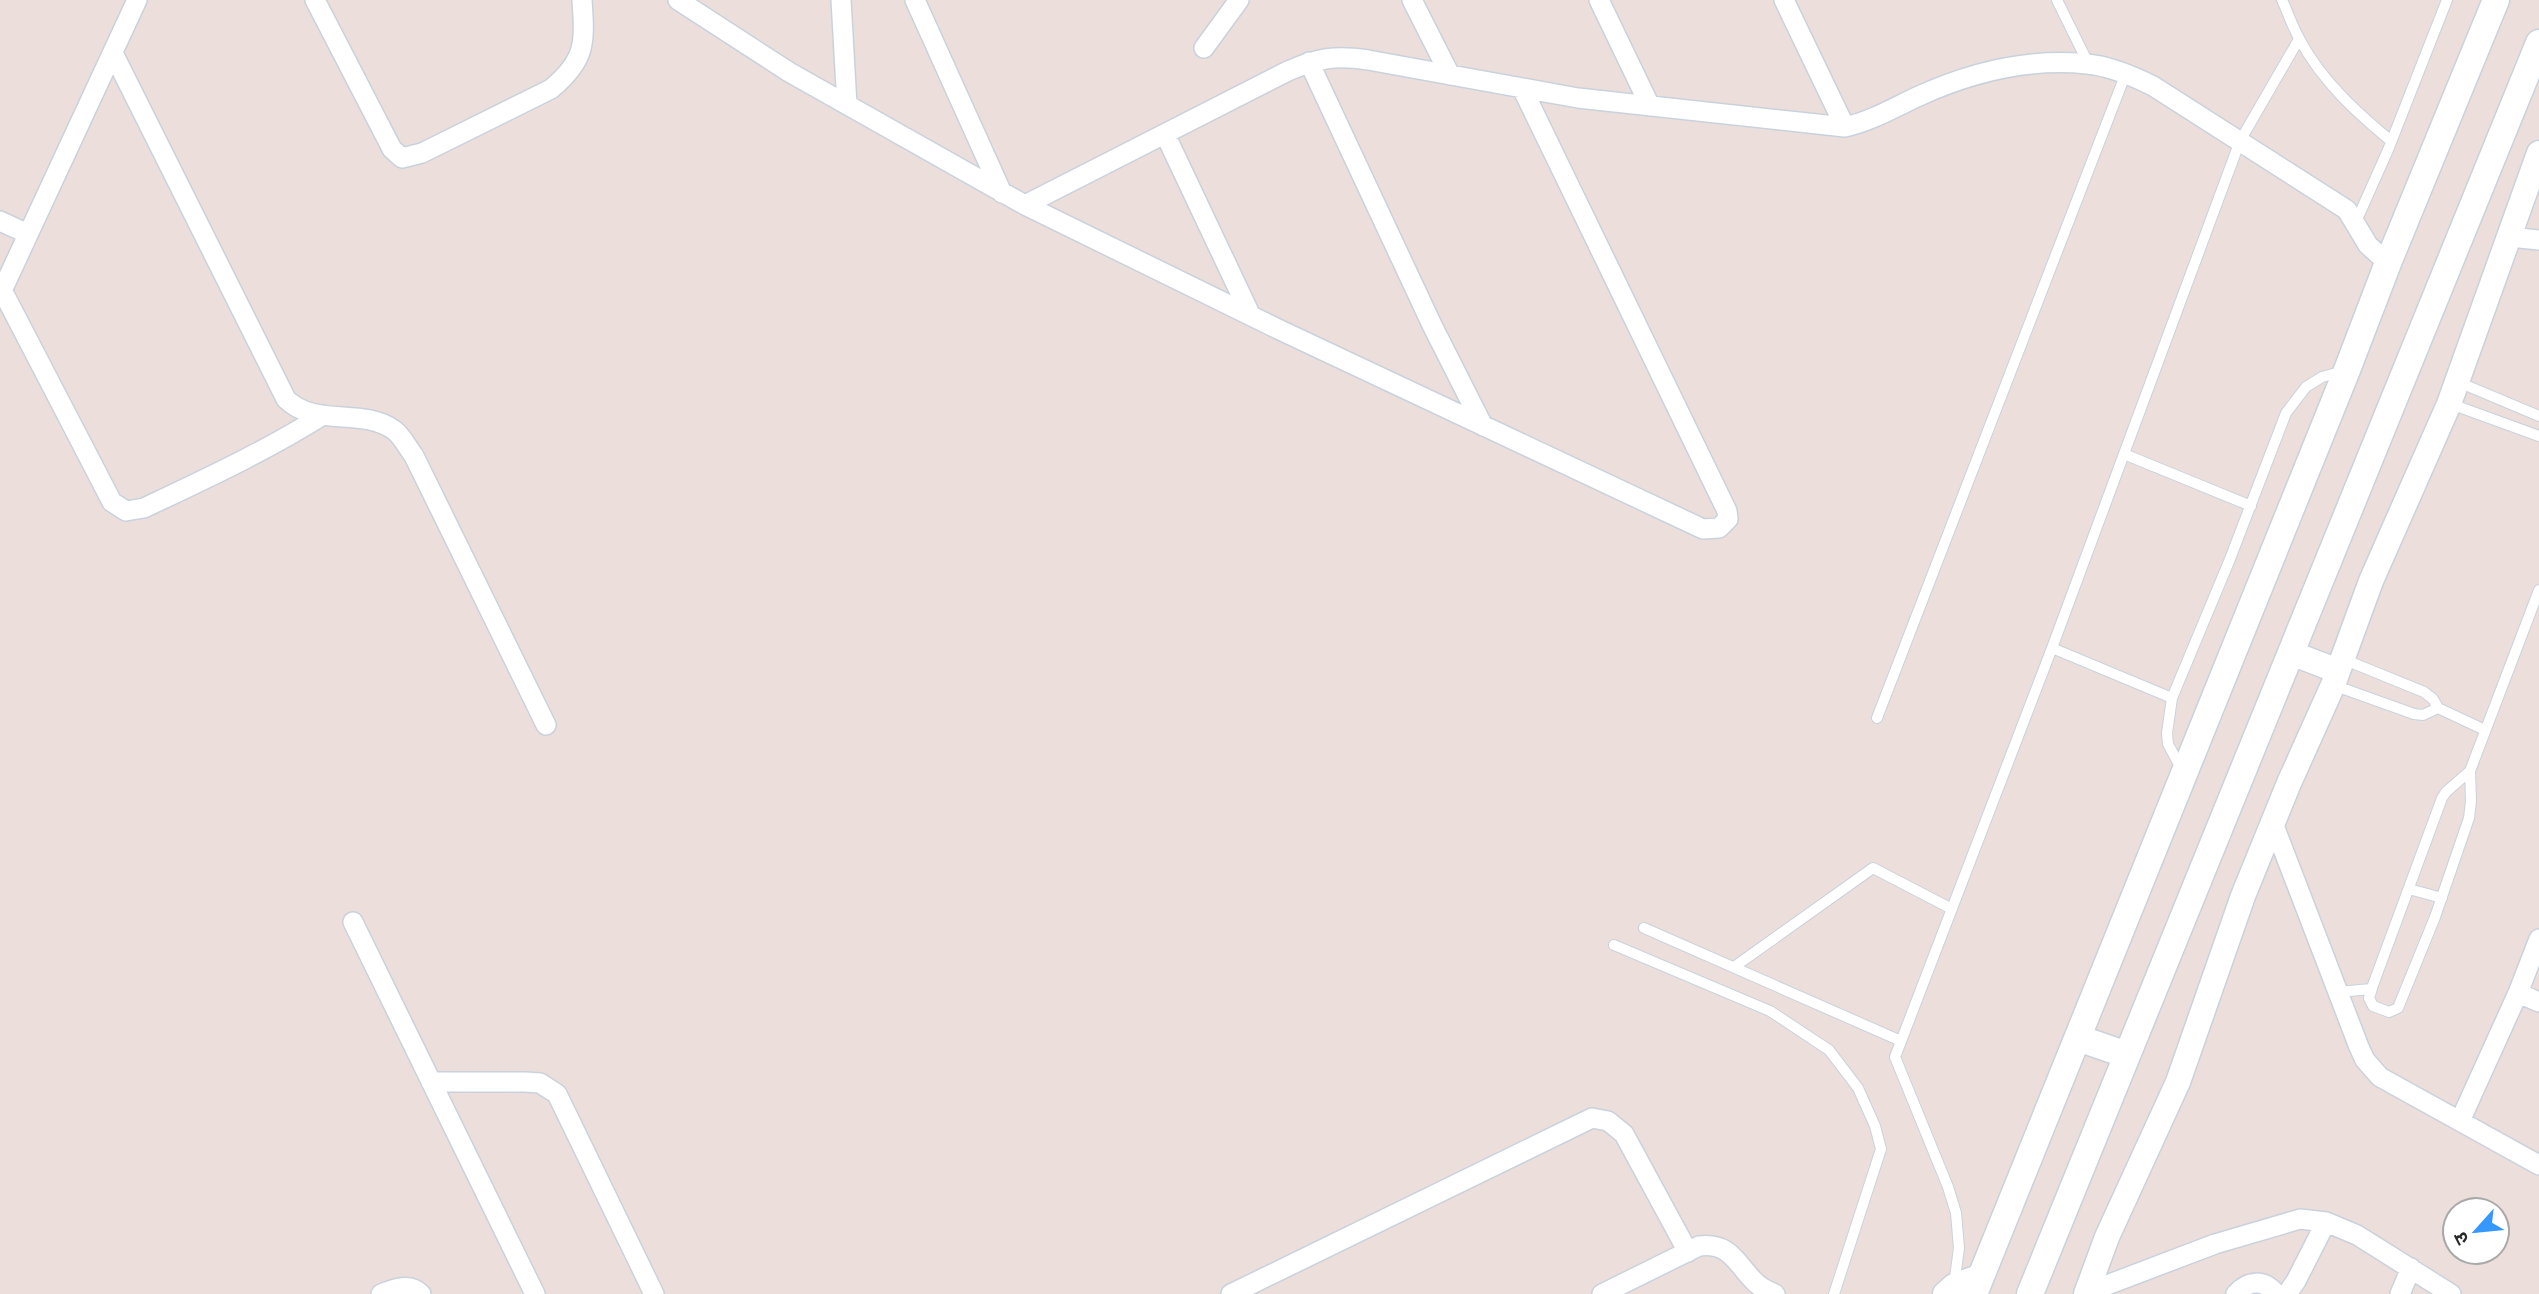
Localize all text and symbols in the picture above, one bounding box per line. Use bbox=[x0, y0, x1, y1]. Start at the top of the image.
north arrow bbox=[2441, 1196, 2511, 1266]
text: उ bbox=[2448, 1228, 2474, 1249]

